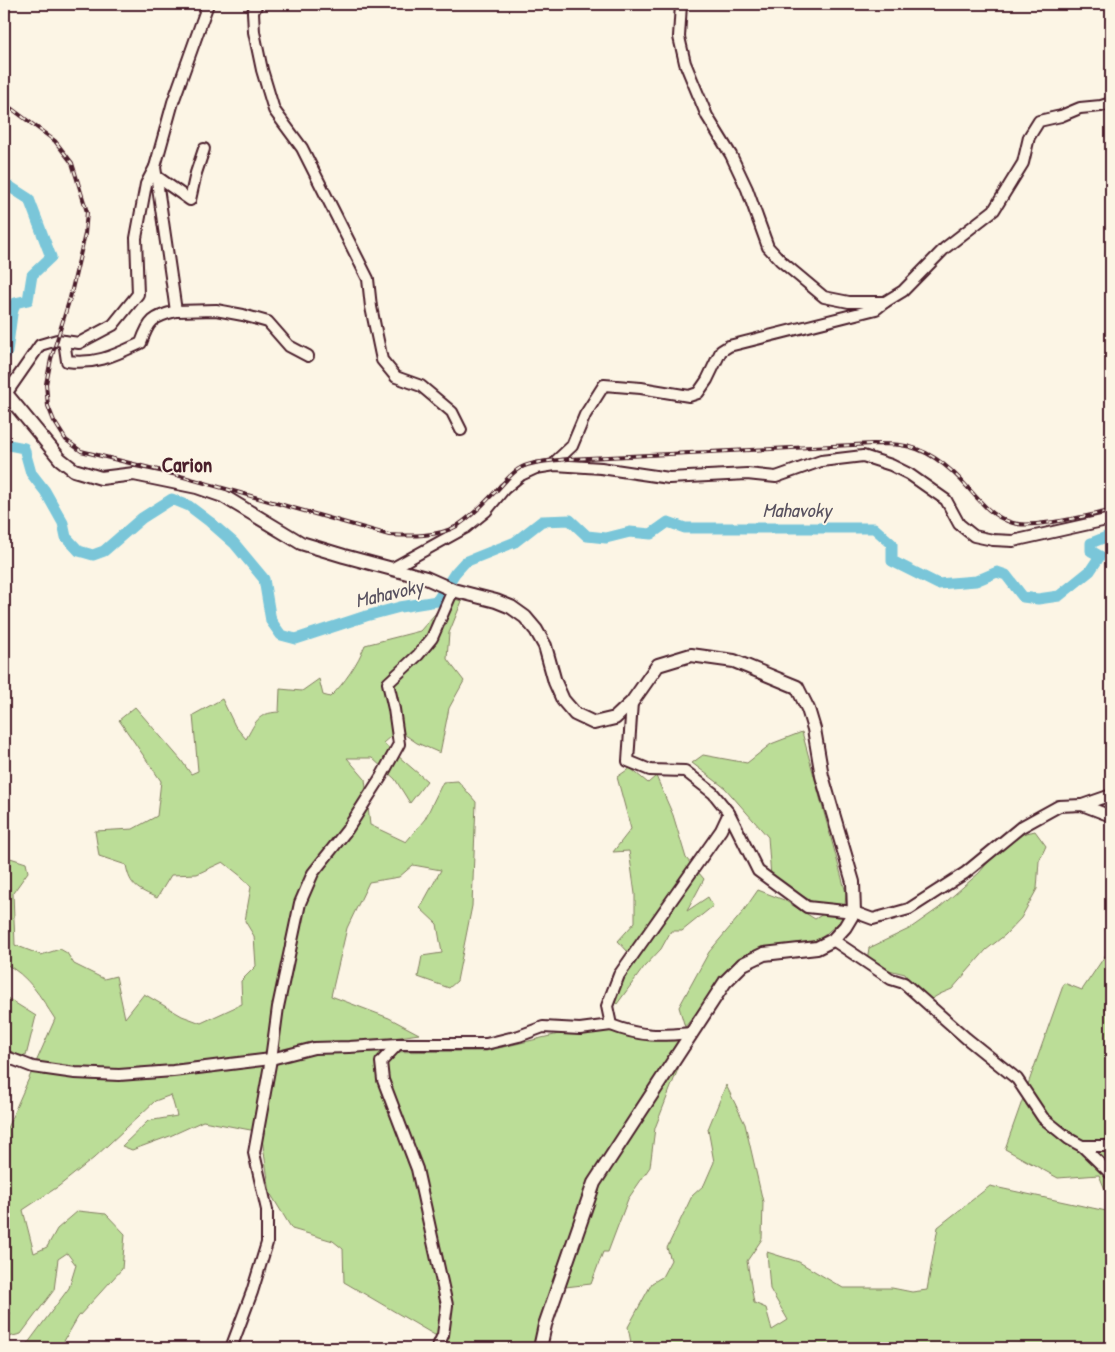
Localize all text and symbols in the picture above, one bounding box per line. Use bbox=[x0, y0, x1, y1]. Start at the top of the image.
district label: Carion bbox=[162, 450, 212, 479]
water label: Mahavoky bbox=[763, 496, 834, 524]
water label: Mahavoky bbox=[352, 571, 428, 614]

